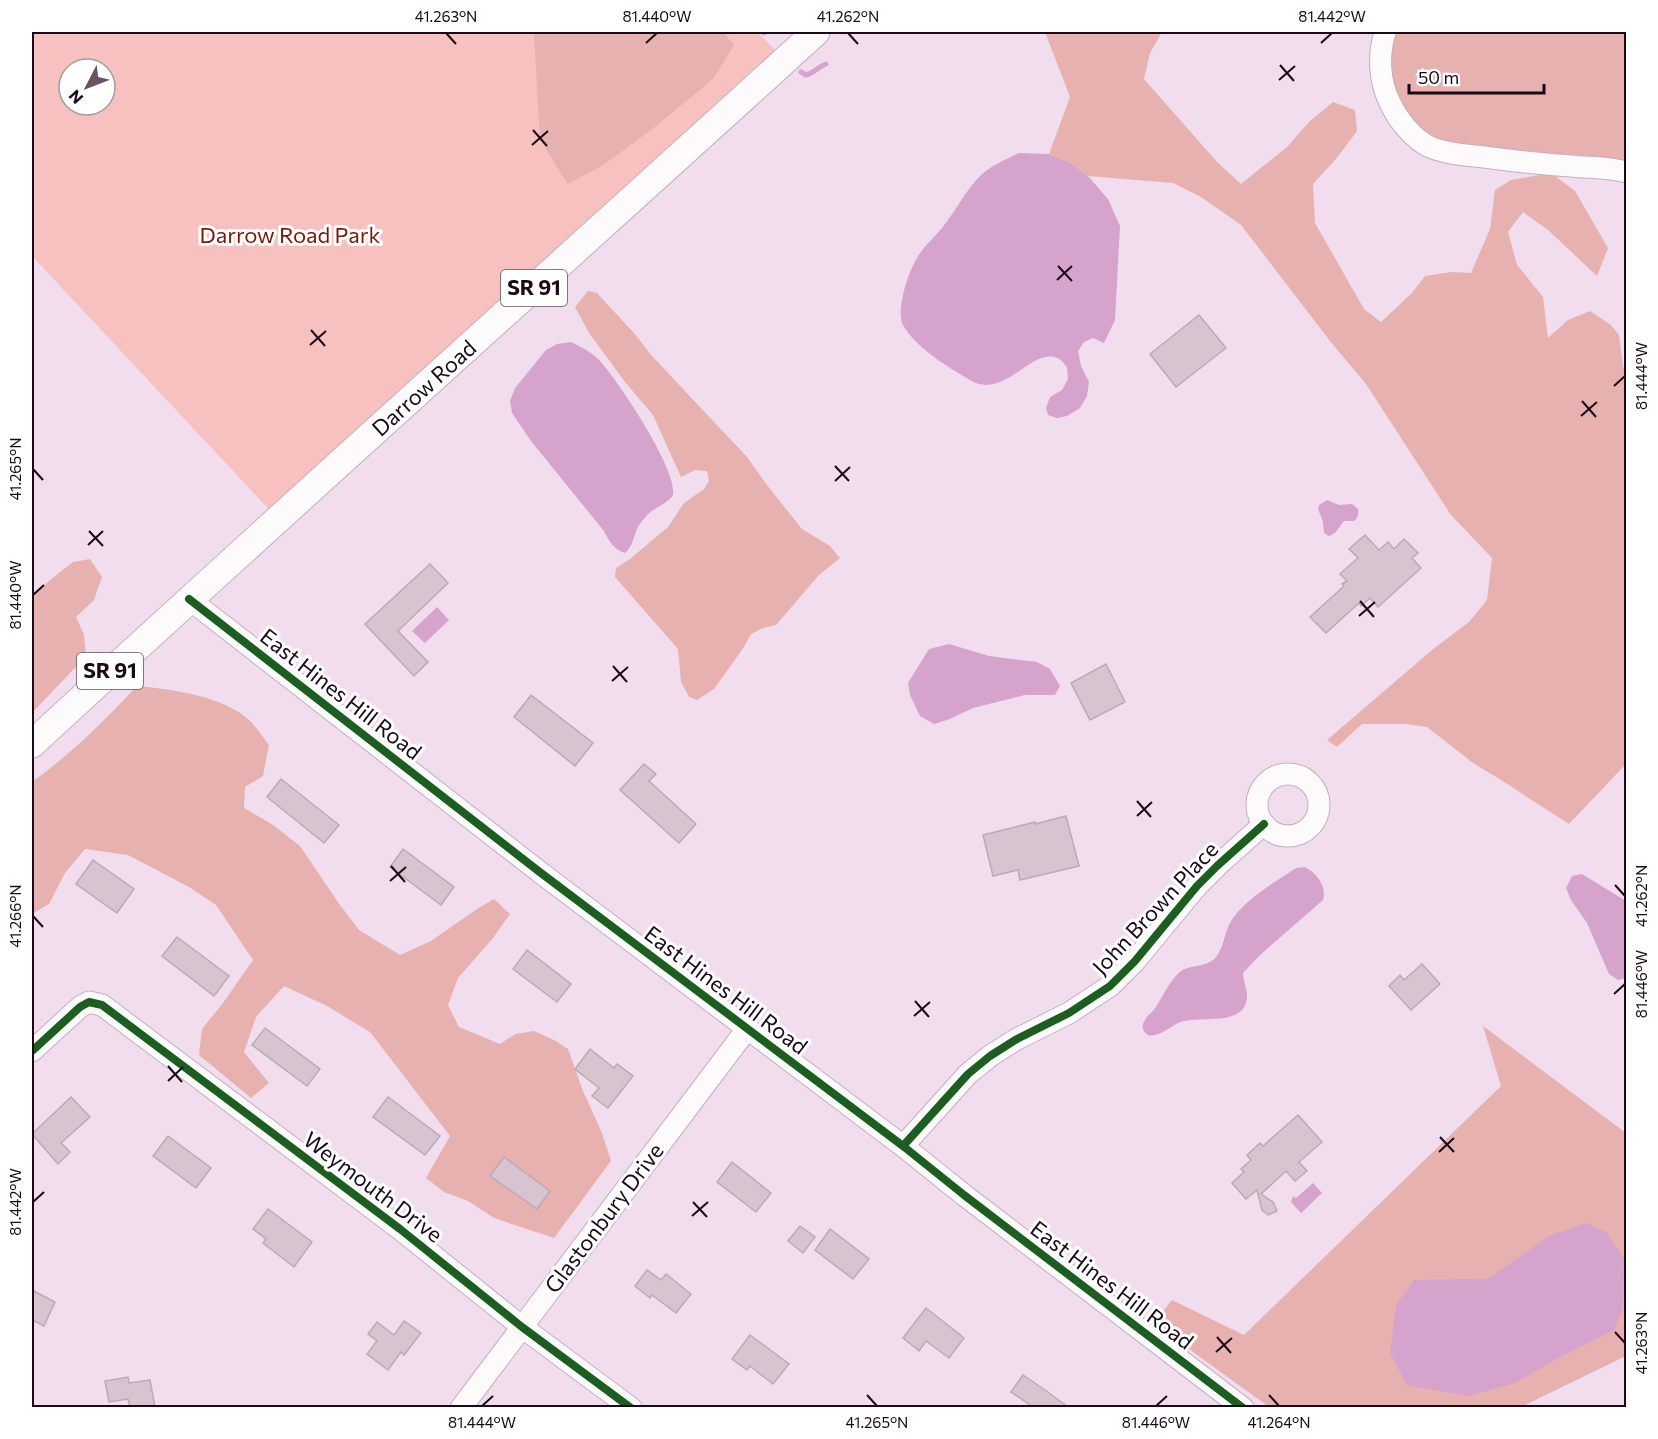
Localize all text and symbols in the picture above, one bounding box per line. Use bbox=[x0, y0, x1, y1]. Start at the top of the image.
text: 41.263°N bbox=[415, 7, 477, 25]
text: 81.440°W bbox=[623, 7, 691, 25]
text: 41.262°N bbox=[817, 7, 879, 25]
text: 81.442°W bbox=[1298, 7, 1366, 25]
north arrow bbox=[57, 57, 117, 117]
scale bar bbox=[1409, 57, 1544, 95]
text: 50 m bbox=[1418, 66, 1459, 88]
text: N bbox=[64, 87, 87, 108]
park label: Darrow Road Park bbox=[199, 221, 381, 248]
road number: SR 91 bbox=[501, 270, 567, 306]
street label: Darrow Road bbox=[366, 334, 481, 441]
text: 81.444°W bbox=[1632, 342, 1650, 410]
text: 41.265°N bbox=[6, 438, 24, 500]
text: 81.440°W bbox=[6, 561, 24, 629]
street label: East Hines Hill Road bbox=[255, 622, 427, 765]
road number: SR 91 bbox=[77, 653, 143, 689]
street label: John Brown Place bbox=[1086, 835, 1223, 980]
text: 41.262°N bbox=[1632, 865, 1650, 927]
text: 41.266°N bbox=[6, 884, 24, 948]
street label: East Hines Hill Road bbox=[639, 919, 813, 1060]
text: 81.446°W bbox=[1632, 950, 1650, 1018]
street label: Weymouth Drive bbox=[298, 1125, 448, 1248]
street label: Glastonbury Drive bbox=[538, 1137, 669, 1298]
text: 81.442°W bbox=[6, 1168, 24, 1236]
street label: East Hines Hill Road bbox=[1025, 1214, 1199, 1355]
text: 41.263°N bbox=[1632, 1312, 1650, 1374]
text: 81.444°W bbox=[448, 1413, 516, 1431]
text: 41.265°N bbox=[846, 1413, 908, 1431]
text: 81.446°W bbox=[1122, 1413, 1190, 1431]
text: 41.264°N bbox=[1247, 1413, 1311, 1431]

